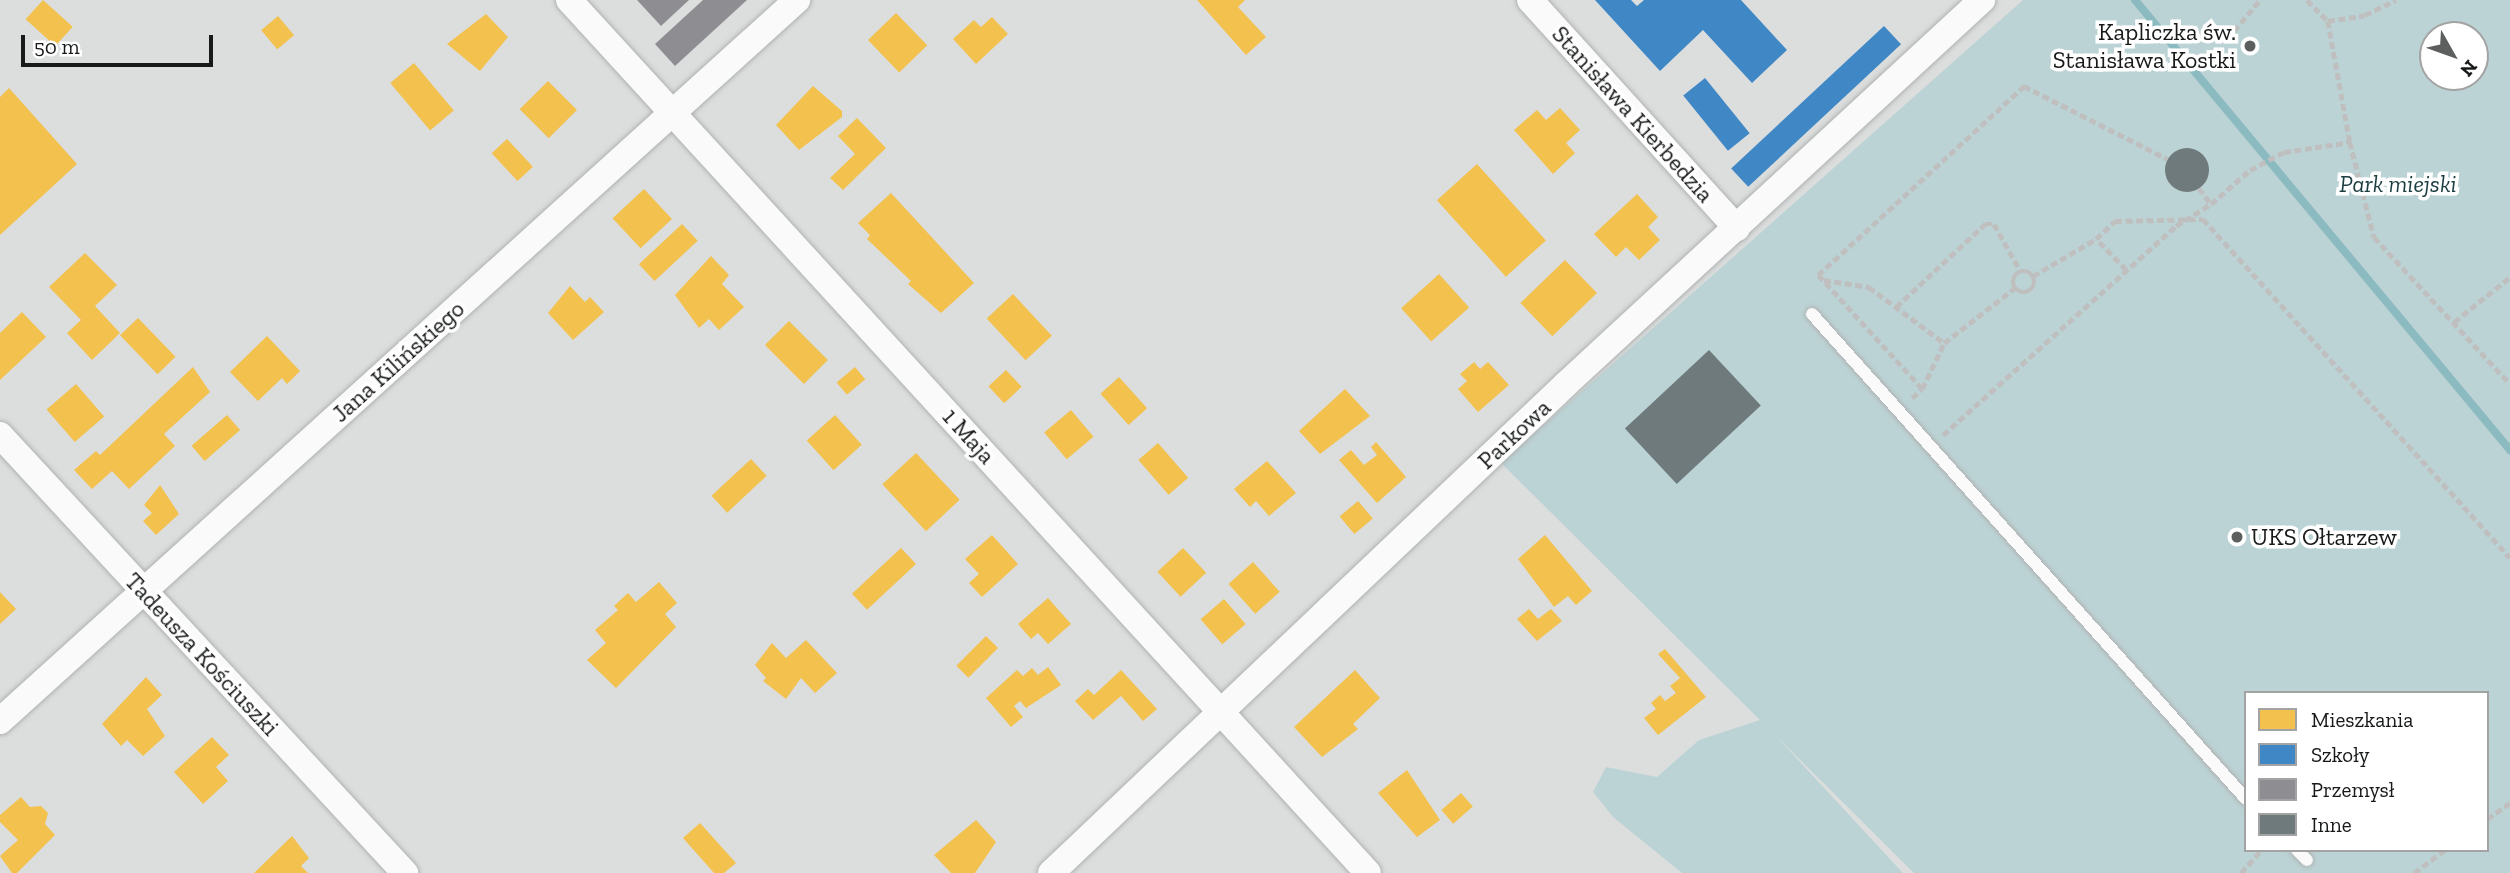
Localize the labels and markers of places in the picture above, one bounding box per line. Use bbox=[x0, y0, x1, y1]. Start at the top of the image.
place label: Kapliczka św. Stanisława Kostki bbox=[2053, 18, 2236, 74]
marker: Kapliczka św. Stanisława Kostki bbox=[2242, 38, 2258, 54]
place label: UKS Ołtarzew bbox=[2251, 523, 2397, 551]
marker: UKS Ołtarzew bbox=[2229, 529, 2245, 545]

